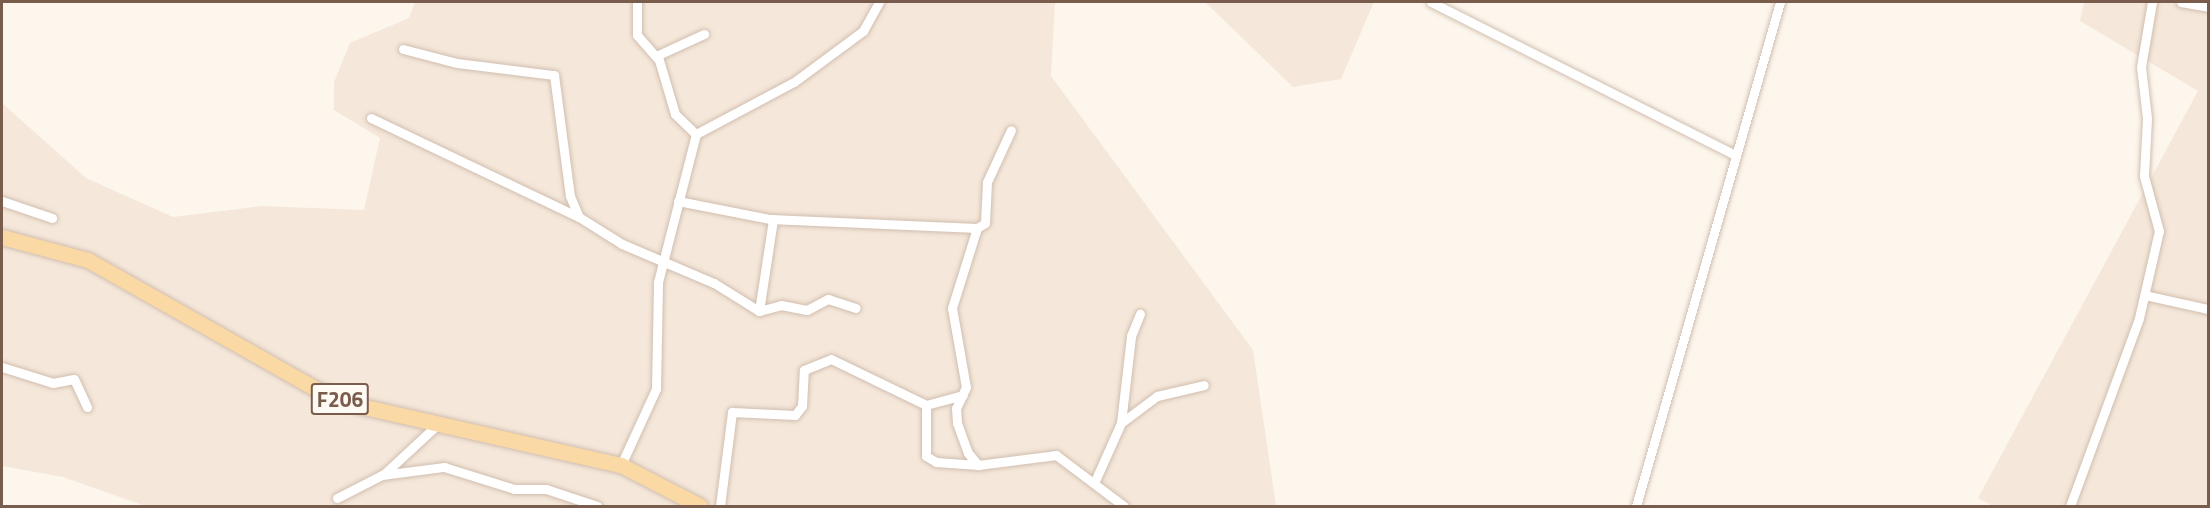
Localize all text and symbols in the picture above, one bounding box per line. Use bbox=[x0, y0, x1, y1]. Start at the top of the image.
road number: F206 bbox=[310, 381, 370, 417]

